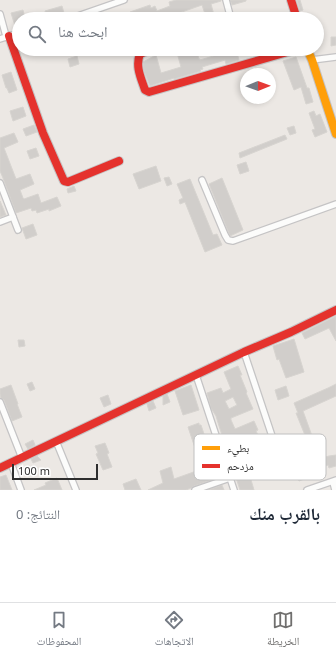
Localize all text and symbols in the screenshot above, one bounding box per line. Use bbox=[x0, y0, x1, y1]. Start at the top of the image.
search box bbox=[12, 12, 324, 56]
text: ابحث هنا bbox=[58, 21, 108, 41]
icon: search bbox=[26, 23, 48, 45]
north arrow bbox=[240, 68, 276, 104]
legend bbox=[194, 434, 326, 480]
text: بطيء bbox=[227, 440, 249, 457]
text: مزدحم bbox=[227, 458, 254, 474]
scale bar bbox=[12, 462, 98, 481]
text: 100 m bbox=[18, 463, 50, 478]
text: بالقرب منك bbox=[249, 502, 320, 525]
text: النتائج: 0 bbox=[16, 505, 60, 523]
tab: المحفوظات bbox=[37, 609, 81, 652]
tab: الاتجاهات bbox=[155, 609, 194, 652]
tab: الخريطة bbox=[267, 609, 299, 652]

